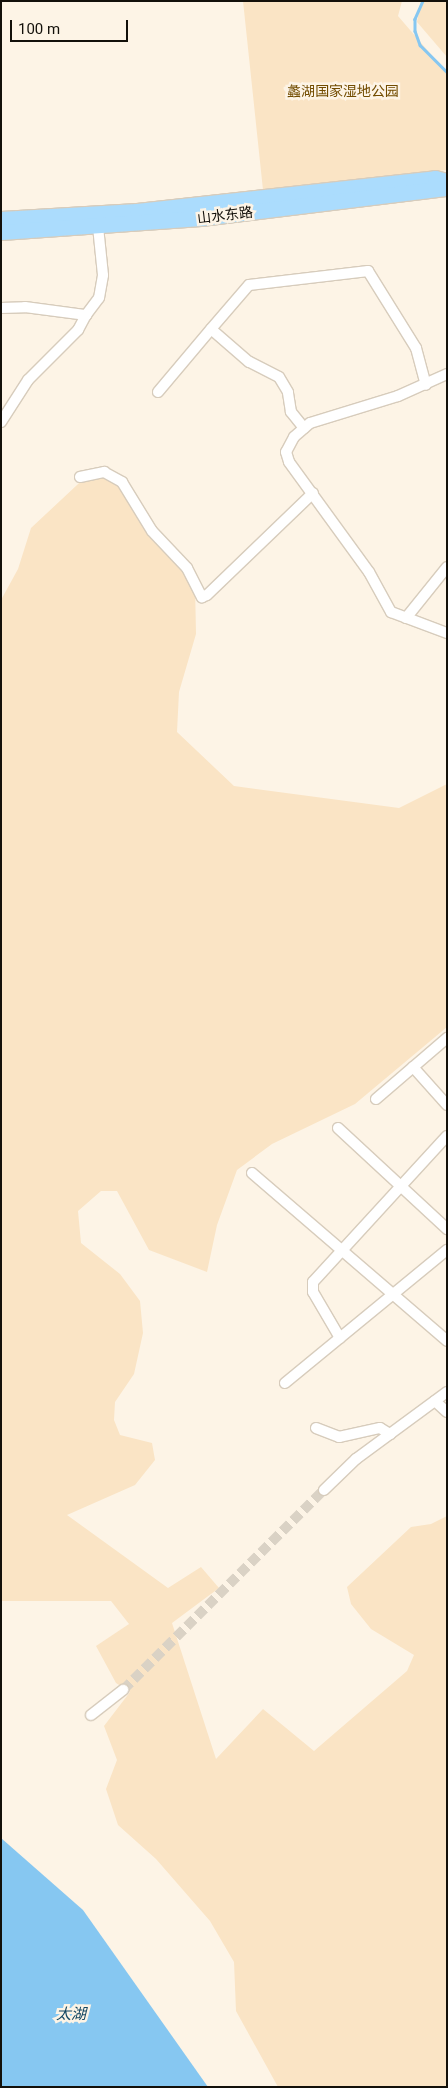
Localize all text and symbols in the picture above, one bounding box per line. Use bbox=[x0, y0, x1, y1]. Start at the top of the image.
scale bar bbox=[12, 10, 130, 42]
text: 100 m bbox=[18, 20, 60, 38]
park label: 蠡湖国家湿地公园 bbox=[287, 83, 399, 99]
street label: 山水东路 bbox=[196, 203, 254, 227]
water label: 太湖 bbox=[56, 2006, 86, 2024]

